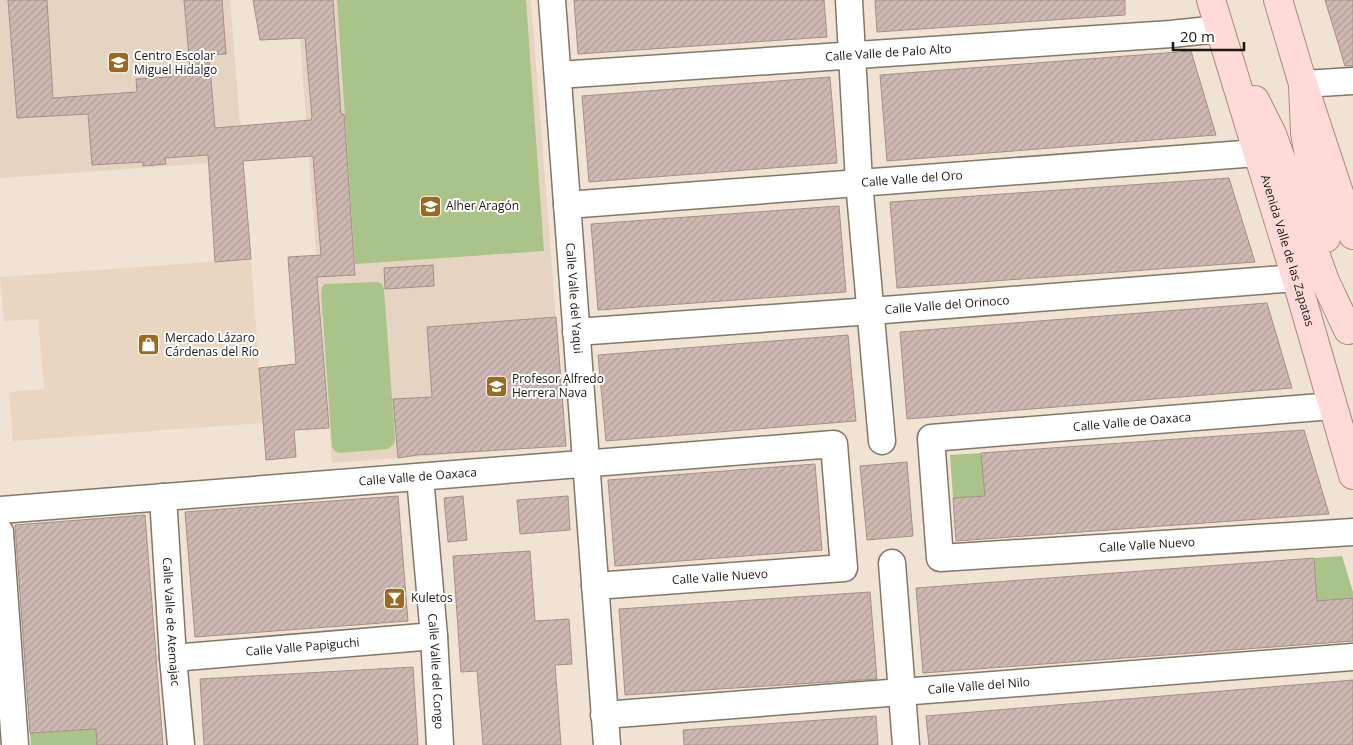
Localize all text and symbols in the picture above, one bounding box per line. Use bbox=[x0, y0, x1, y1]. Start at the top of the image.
scale bar bbox=[1173, 20, 1244, 52]
text: 20 m bbox=[1180, 26, 1215, 46]
street label: Calle Valle de Palo Alto bbox=[825, 40, 952, 65]
place label: Centro Escolar Miguel Hidalgo bbox=[134, 47, 217, 78]
school or university icon: Centro Escolar Miguel Hidalgo bbox=[106, 51, 130, 75]
street label: Calle Valle del Oro bbox=[861, 166, 963, 191]
street label: Avenida Valle de las Zapatas bbox=[1257, 173, 1319, 329]
school or university icon: Alher Aragón bbox=[418, 194, 442, 218]
place label: Alher Aragón bbox=[446, 197, 519, 214]
street label: Calle Valle del Yaqui bbox=[562, 242, 587, 354]
street label: Calle Valle del Orinoco bbox=[884, 291, 1010, 318]
place label: Mercado Lázaro Cárdenas del Río bbox=[165, 329, 259, 360]
shop icon: Mercado Lázaro Cárdenas del Río bbox=[137, 333, 161, 357]
place label: Profesor Alfredo Herrera Nava bbox=[512, 370, 604, 401]
school or university icon: Profesor Alfredo Herrera Nava bbox=[484, 374, 508, 398]
street label: Calle Valle de Oaxaca bbox=[1072, 408, 1192, 435]
street label: Calle Valle de Oaxaca bbox=[358, 463, 477, 490]
street label: Calle Valle Nuevo bbox=[1098, 533, 1196, 556]
street label: Calle Valle de Atemajac bbox=[159, 557, 185, 687]
street label: Calle Valle Nuevo bbox=[671, 565, 769, 588]
bar icon: Kuletos bbox=[383, 586, 407, 610]
place label: Kuletos bbox=[411, 589, 453, 606]
street label: Calle Valle del Congo bbox=[424, 613, 448, 730]
street label: Calle Valle Papiguchi bbox=[245, 633, 360, 660]
street label: Calle Valle del Nilo bbox=[927, 673, 1031, 698]

